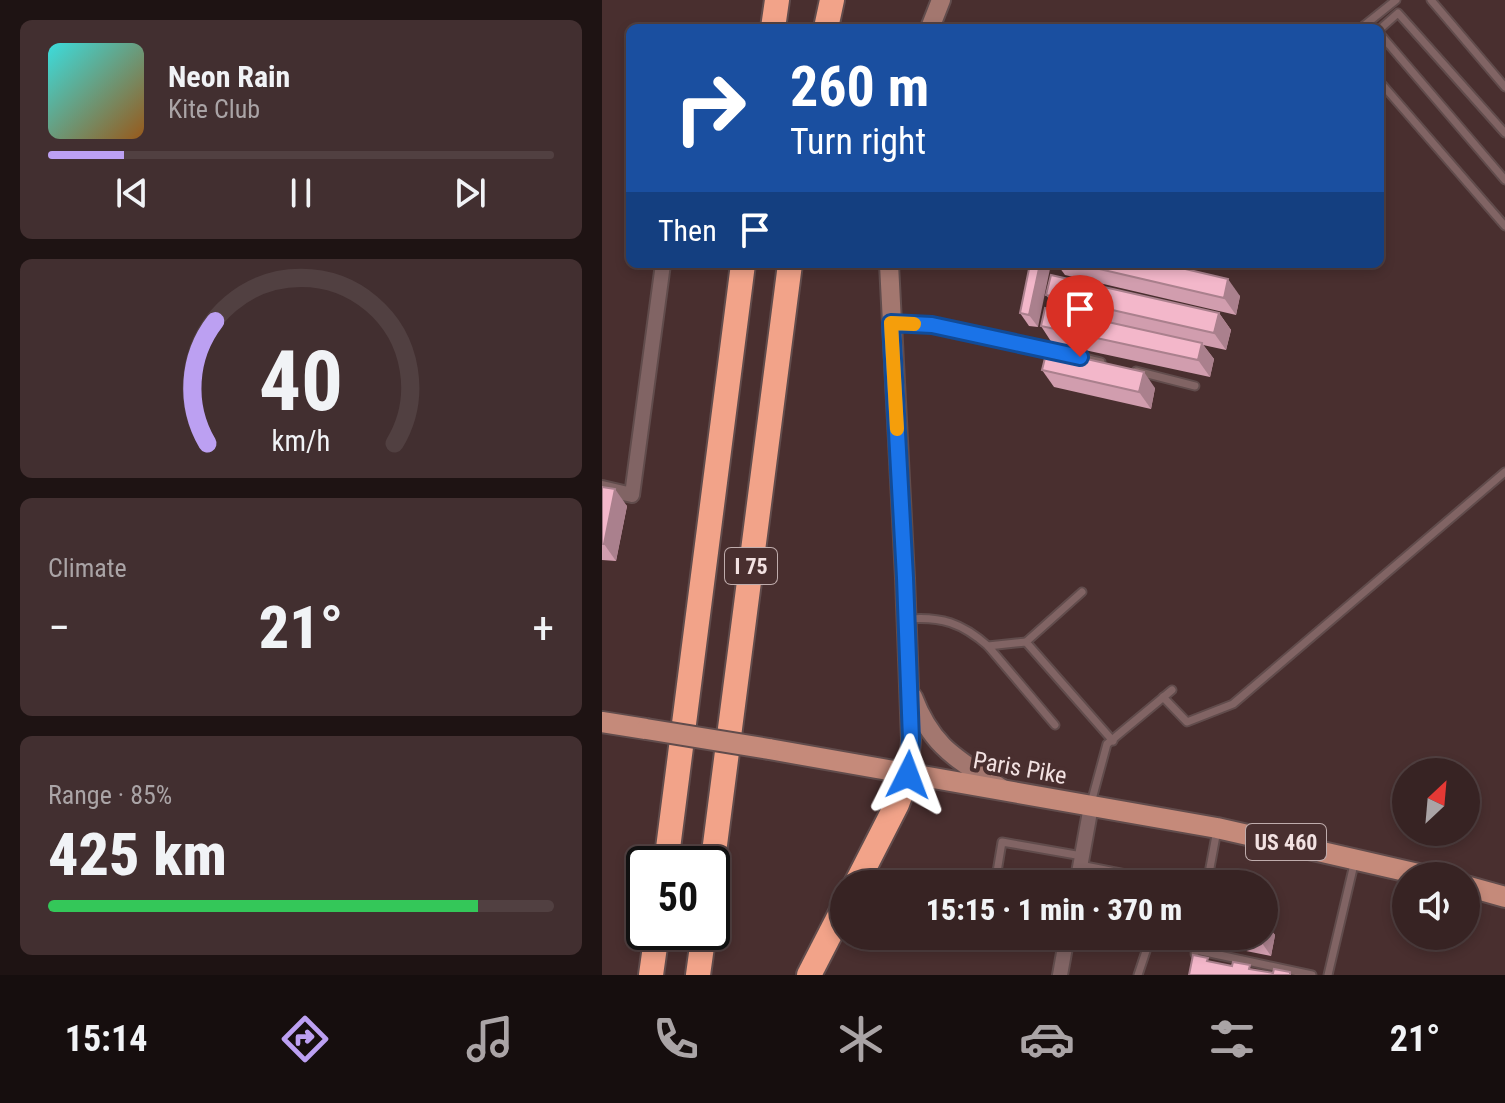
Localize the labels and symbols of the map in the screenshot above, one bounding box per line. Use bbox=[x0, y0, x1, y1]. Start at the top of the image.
pin bbox=[1046, 275, 1114, 357]
road number: I 75 bbox=[725, 548, 777, 584]
position arrow bbox=[866, 733, 950, 817]
street label: Paris Pike bbox=[971, 746, 1069, 790]
north arrow bbox=[1392, 758, 1480, 846]
road number: US 460 bbox=[1246, 824, 1326, 860]
speed limit sign: 50 bbox=[626, 846, 730, 950]

